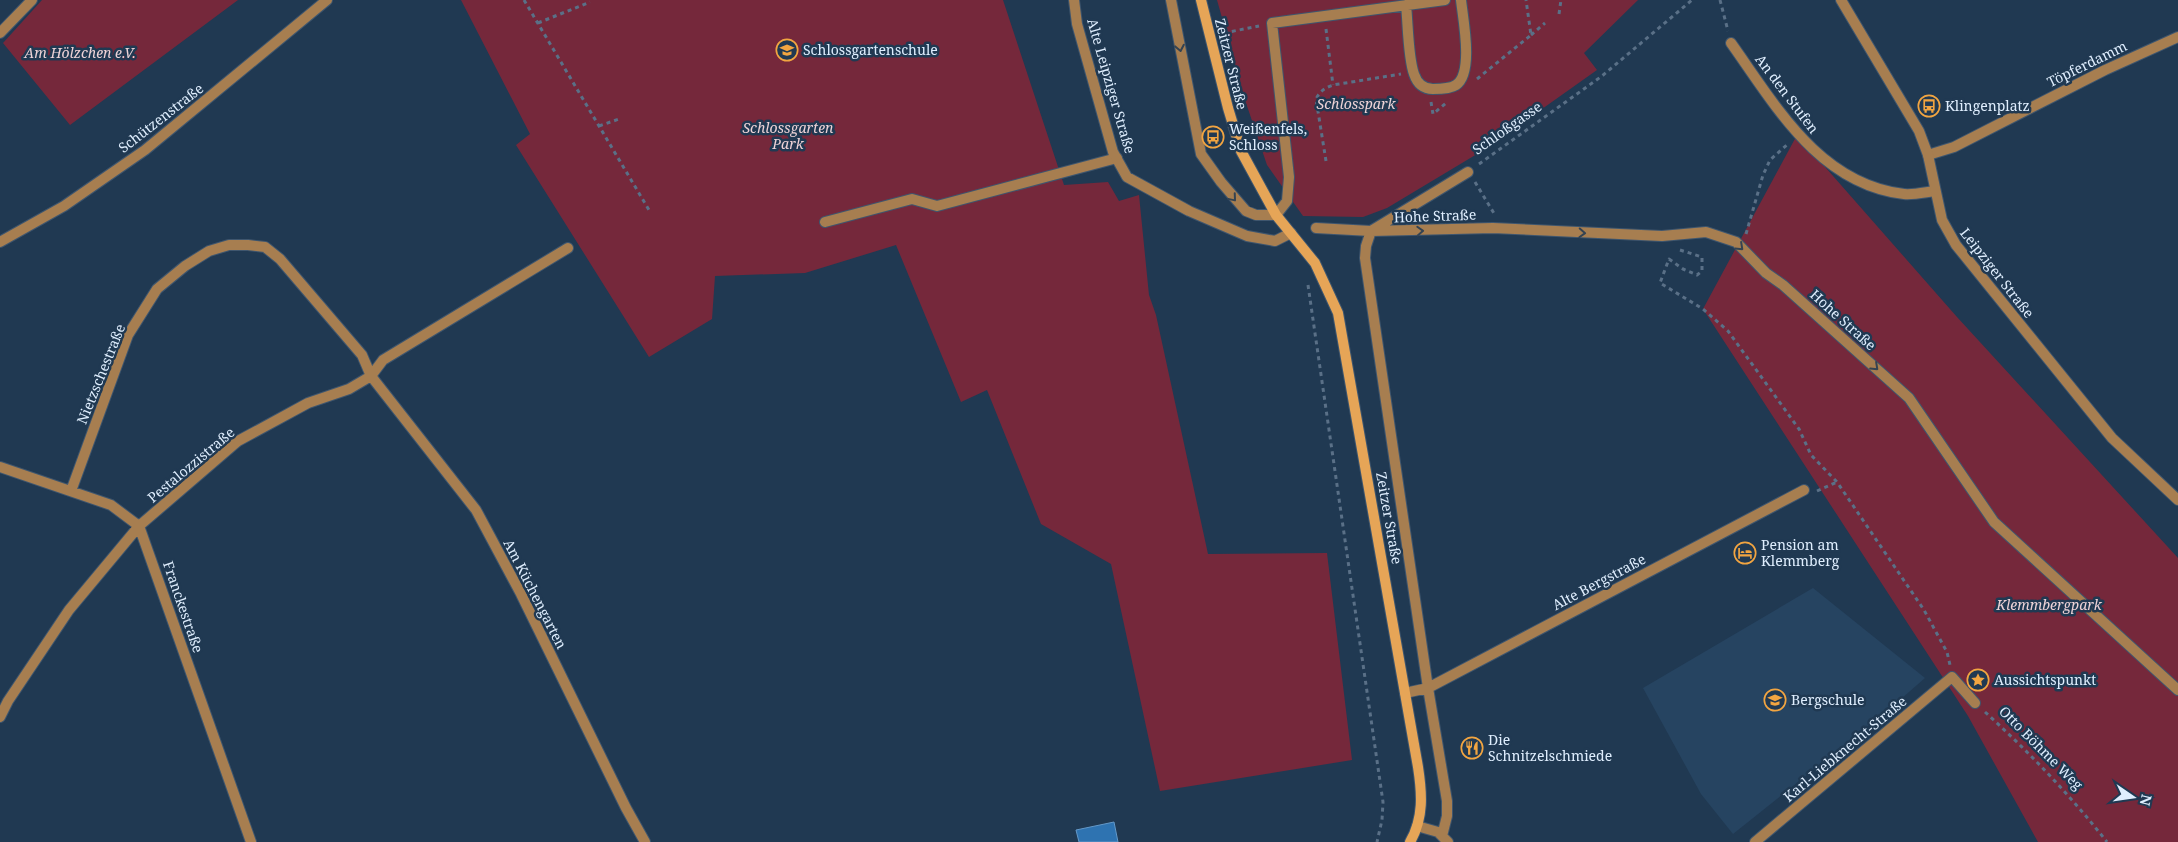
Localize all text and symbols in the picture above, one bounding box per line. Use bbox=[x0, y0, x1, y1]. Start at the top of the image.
street label: Alte Leipziger Straße bbox=[1083, 16, 1140, 156]
street label: Zeitzer Straße bbox=[1211, 16, 1252, 111]
street label: Töpferdamm bbox=[2044, 36, 2130, 91]
school or university icon: Schlossgartenschule bbox=[775, 38, 799, 62]
place label: Schlossgartenschule bbox=[803, 40, 938, 59]
park label: Am Hölzchen e.V. bbox=[23, 43, 136, 62]
one-way arrow bbox=[1174, 43, 1185, 52]
street label: An den Stufen bbox=[1751, 50, 1823, 137]
street label: Schützenstraße bbox=[114, 78, 207, 157]
park label: Schlosspark bbox=[1317, 94, 1396, 113]
bus stop icon: Klingenplatz bbox=[1917, 94, 1941, 118]
place label: Klingenplatz bbox=[1945, 96, 2030, 115]
street label: Schloßgasse bbox=[1468, 97, 1545, 158]
park label: Schlossgarten Park bbox=[743, 118, 834, 153]
place label: Weißenfels, Schloss bbox=[1229, 119, 1307, 154]
bus stop icon: Weißenfels, Schloss bbox=[1201, 125, 1225, 149]
one-way arrow bbox=[1228, 192, 1236, 201]
street label: Hohe Straße bbox=[1393, 205, 1477, 226]
street label: Leipziger Straße bbox=[1956, 224, 2039, 322]
one-way arrow bbox=[1416, 225, 1424, 236]
one-way arrow bbox=[1578, 228, 1586, 239]
one-way arrow bbox=[1735, 241, 1744, 250]
street label: Hohe Straße bbox=[1806, 285, 1880, 354]
street label: Nietzschestraße bbox=[72, 321, 129, 427]
one-way arrow bbox=[1869, 361, 1878, 370]
street label: Pestalozzistraße bbox=[143, 423, 238, 507]
street label: Zeitzer Straße bbox=[1372, 470, 1407, 566]
place label: Pension am Klemmberg bbox=[1761, 535, 1840, 570]
street label: Am Küchengarten bbox=[500, 536, 571, 652]
hotel icon: Pension am Klemmberg bbox=[1733, 541, 1757, 565]
street label: Alte Bergstraße bbox=[1549, 549, 1649, 614]
street label: Franckestraße bbox=[159, 558, 208, 655]
park label: Klemmbergpark bbox=[1995, 595, 2103, 614]
place icon: Aussichtspunkt bbox=[1966, 668, 1990, 692]
place label: Aussichtspunkt bbox=[1994, 670, 2096, 689]
school or university icon: Bergschule bbox=[1763, 688, 1787, 712]
place label: Bergschule bbox=[1791, 690, 1865, 709]
street label: Karl-Liebknecht-Straße bbox=[1779, 691, 1910, 806]
street label: Otto Böhme Weg bbox=[1995, 702, 2088, 794]
place label: Die Schnitzelschmiede bbox=[1488, 730, 1612, 765]
restaurant icon: Die Schnitzelschmiede bbox=[1460, 736, 1484, 760]
north arrow bbox=[2108, 772, 2158, 822]
text: N bbox=[2136, 793, 2157, 808]

